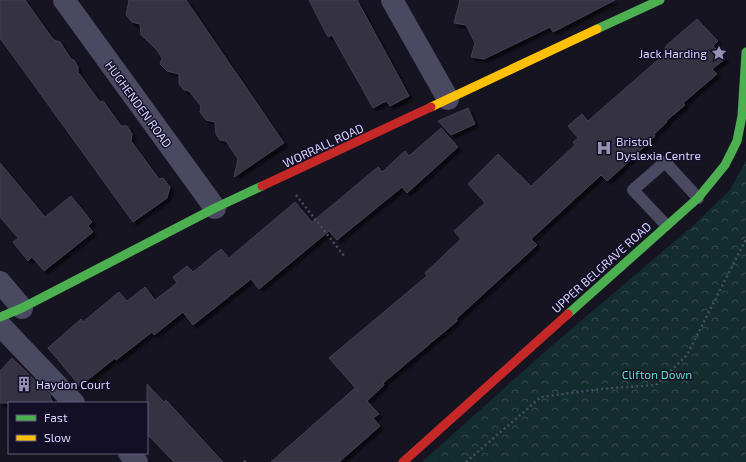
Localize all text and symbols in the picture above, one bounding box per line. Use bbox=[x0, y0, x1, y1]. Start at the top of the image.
place icon: Jack Harding bbox=[710, 44, 728, 62]
place label: Jack Harding bbox=[639, 46, 707, 60]
street label: HUGHENDEN ROAD bbox=[103, 58, 175, 150]
street label: WORRALL ROAD bbox=[281, 120, 366, 170]
place label: Bristol Dyslexia Centre bbox=[616, 134, 701, 162]
hospital icon: Bristol Dyslexia Centre bbox=[595, 139, 613, 157]
street label: UPPER BELGRAVE ROAD bbox=[549, 219, 653, 315]
park label: Clifton Down bbox=[622, 367, 692, 381]
building icon: Haydon Court bbox=[15, 375, 33, 393]
place label: Haydon Court bbox=[36, 377, 111, 391]
legend bbox=[8, 402, 148, 454]
text: Fast bbox=[44, 410, 68, 424]
text: Slow bbox=[44, 430, 71, 444]

